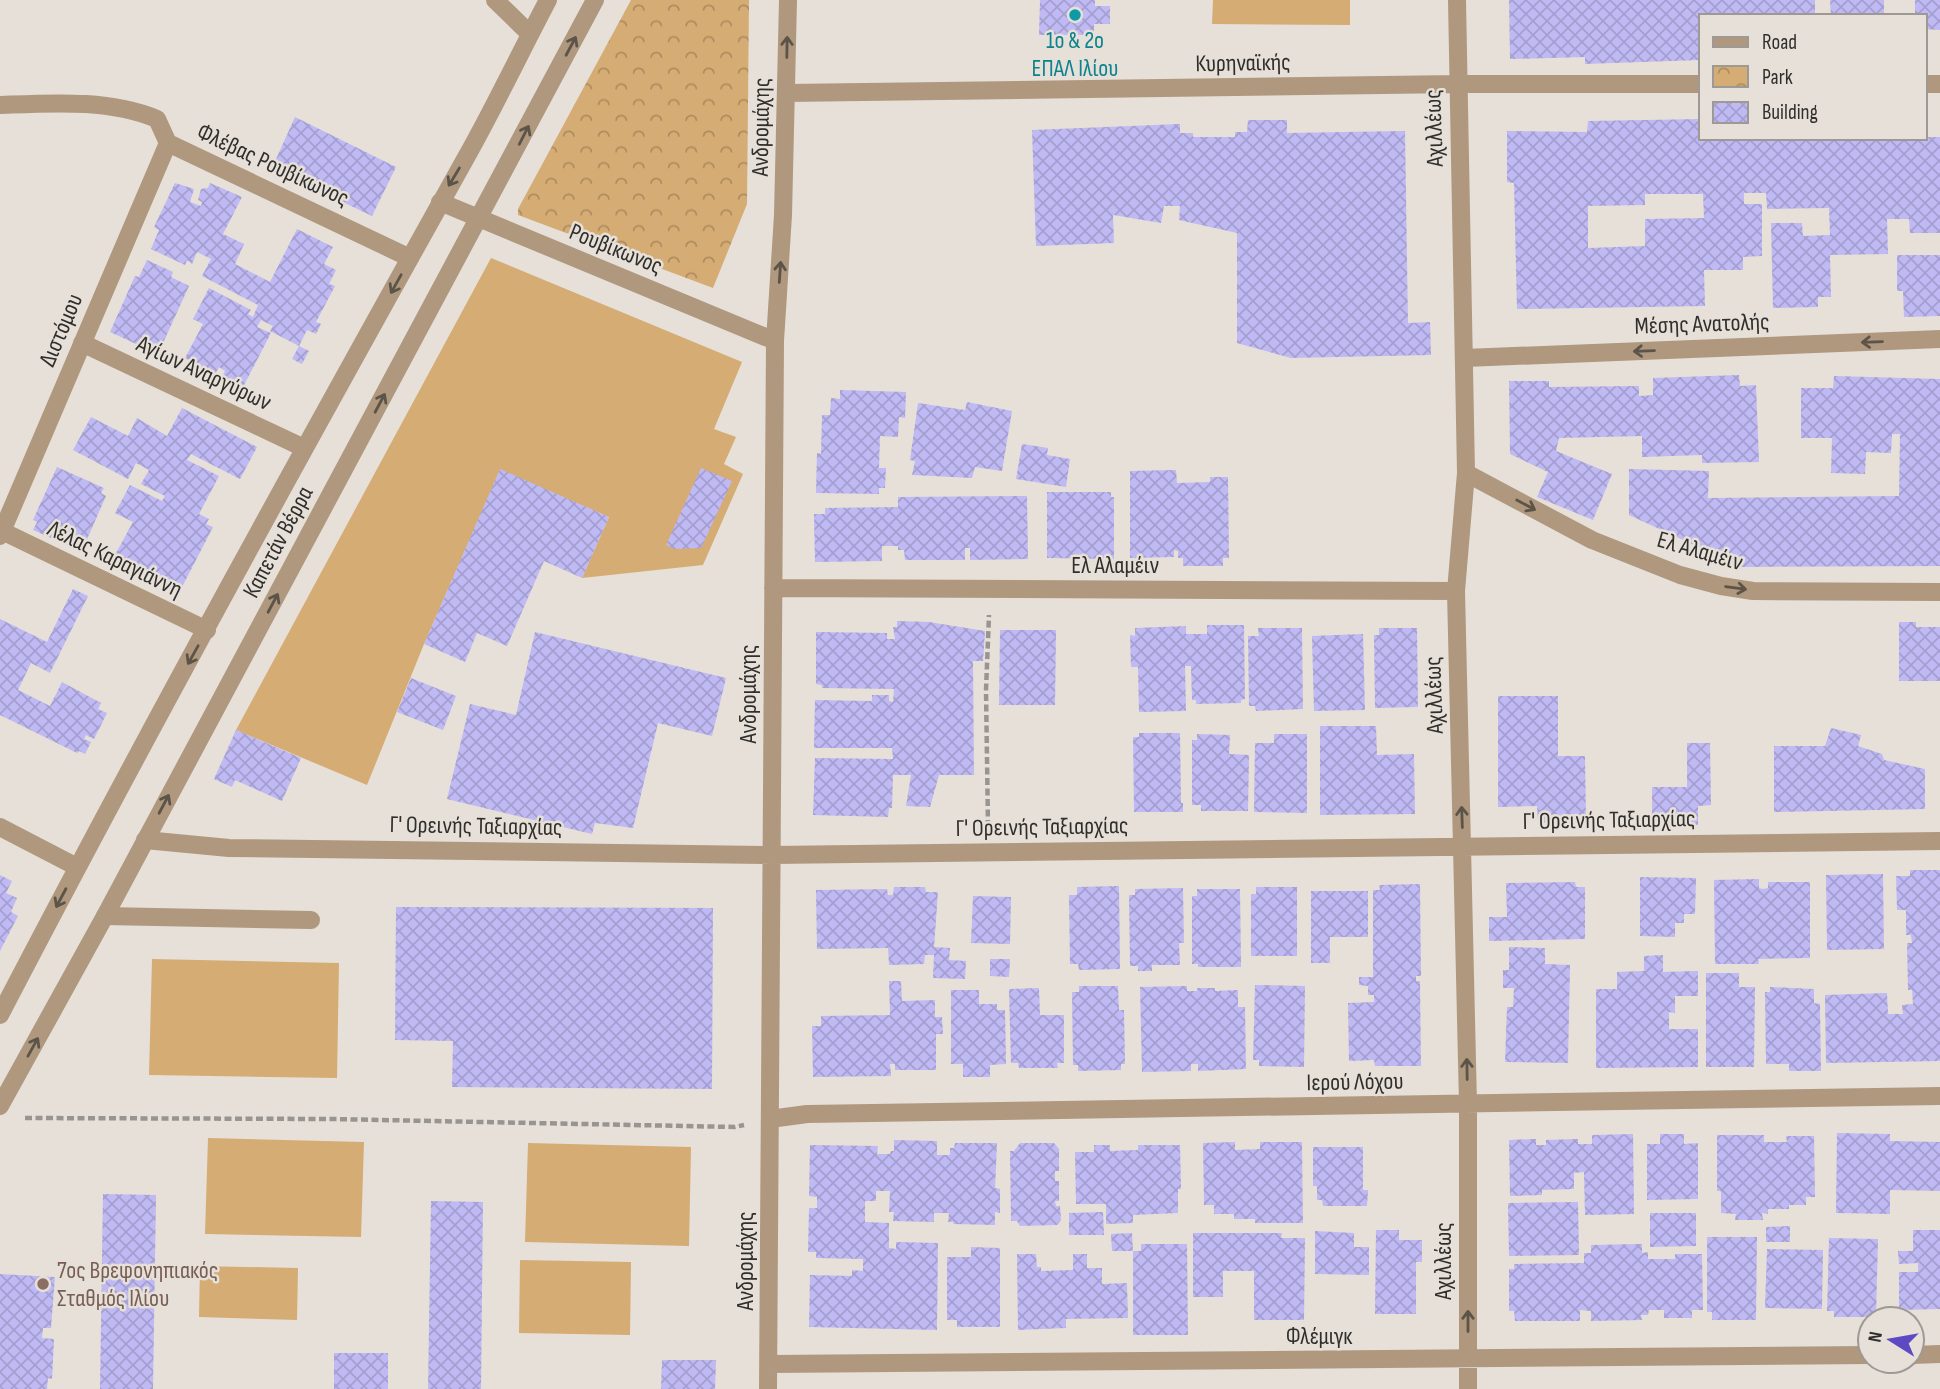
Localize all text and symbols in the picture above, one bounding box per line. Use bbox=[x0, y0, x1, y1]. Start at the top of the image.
marker: 1ο & 2ο ΕΠΑΛ Ιλίου bbox=[1067, 7, 1083, 23]
legend bbox=[1699, 14, 1926, 140]
place label: 1ο & 2ο ΕΠΑΛ Ιλίου bbox=[1032, 26, 1118, 83]
text: Road bbox=[1762, 30, 1797, 55]
one-way arrow bbox=[781, 35, 794, 58]
one-way arrow bbox=[564, 36, 578, 56]
street label: Κυρηναϊκής bbox=[1195, 48, 1291, 78]
text: Park bbox=[1762, 65, 1793, 90]
street label: Ανδρομάχης bbox=[746, 77, 776, 178]
street label: Αχιλλέως bbox=[1418, 89, 1450, 168]
text: Building bbox=[1762, 100, 1818, 125]
street label: Φλέβας Ρουβίκωνος bbox=[192, 117, 354, 213]
one-way arrow bbox=[517, 125, 531, 146]
one-way arrow bbox=[447, 167, 461, 187]
street label: Ρουβίκωνος bbox=[565, 217, 667, 281]
one-way arrow bbox=[773, 261, 786, 284]
one-way arrow bbox=[389, 273, 403, 293]
street label: Διστόμου bbox=[33, 289, 89, 371]
street label: Μέσης Ανατολής bbox=[1634, 307, 1770, 341]
street label: Αγίων Αναργύρων bbox=[131, 329, 276, 417]
one-way arrow bbox=[1861, 335, 1884, 348]
one-way arrow bbox=[1633, 345, 1656, 358]
one-way arrow bbox=[374, 393, 388, 414]
street label: Καπετάν Βέρρα bbox=[237, 481, 319, 603]
one-way arrow bbox=[1515, 498, 1536, 512]
street label: Λέλας Καραγιάννη bbox=[42, 513, 187, 604]
street label: Ελ Αλαμέιν bbox=[1654, 525, 1746, 577]
street label: Ελ Αλαμέιν bbox=[1071, 551, 1159, 580]
one-way arrow bbox=[1725, 582, 1747, 595]
one-way arrow bbox=[266, 594, 280, 614]
one-way arrow bbox=[186, 645, 200, 665]
street label: Ανδρομάχης bbox=[734, 645, 763, 744]
street label: Αχιλλέως bbox=[1418, 656, 1450, 735]
one-way arrow bbox=[158, 794, 172, 814]
street label: Γ' Ορεινής Ταξιαρχίας bbox=[1522, 804, 1696, 836]
one-way arrow bbox=[1456, 806, 1469, 829]
street label: Γ' Ορεινής Ταξιαρχίας bbox=[389, 810, 563, 842]
street label: Γ' Ορεινής Ταξιαρχίας bbox=[955, 811, 1129, 843]
one-way arrow bbox=[54, 887, 67, 908]
one-way arrow bbox=[26, 1037, 40, 1057]
one-way arrow bbox=[1460, 1058, 1474, 1081]
street label: Ιερού Λόχου bbox=[1306, 1067, 1404, 1097]
street label: Ανδρομάχης bbox=[731, 1212, 760, 1311]
street label: Αχιλλέως bbox=[1429, 1222, 1458, 1301]
place label: 7ος Βρεφονηπιακός Σταθμός Ιλίου bbox=[57, 1256, 218, 1313]
marker: 7ος Βρεφονηπιακός Σταθμός Ιλίου bbox=[35, 1276, 51, 1292]
north arrow bbox=[1856, 1305, 1926, 1375]
one-way arrow bbox=[1461, 1310, 1475, 1333]
street label: Φλέμιγκ bbox=[1286, 1322, 1353, 1351]
text: N bbox=[1864, 1330, 1888, 1344]

